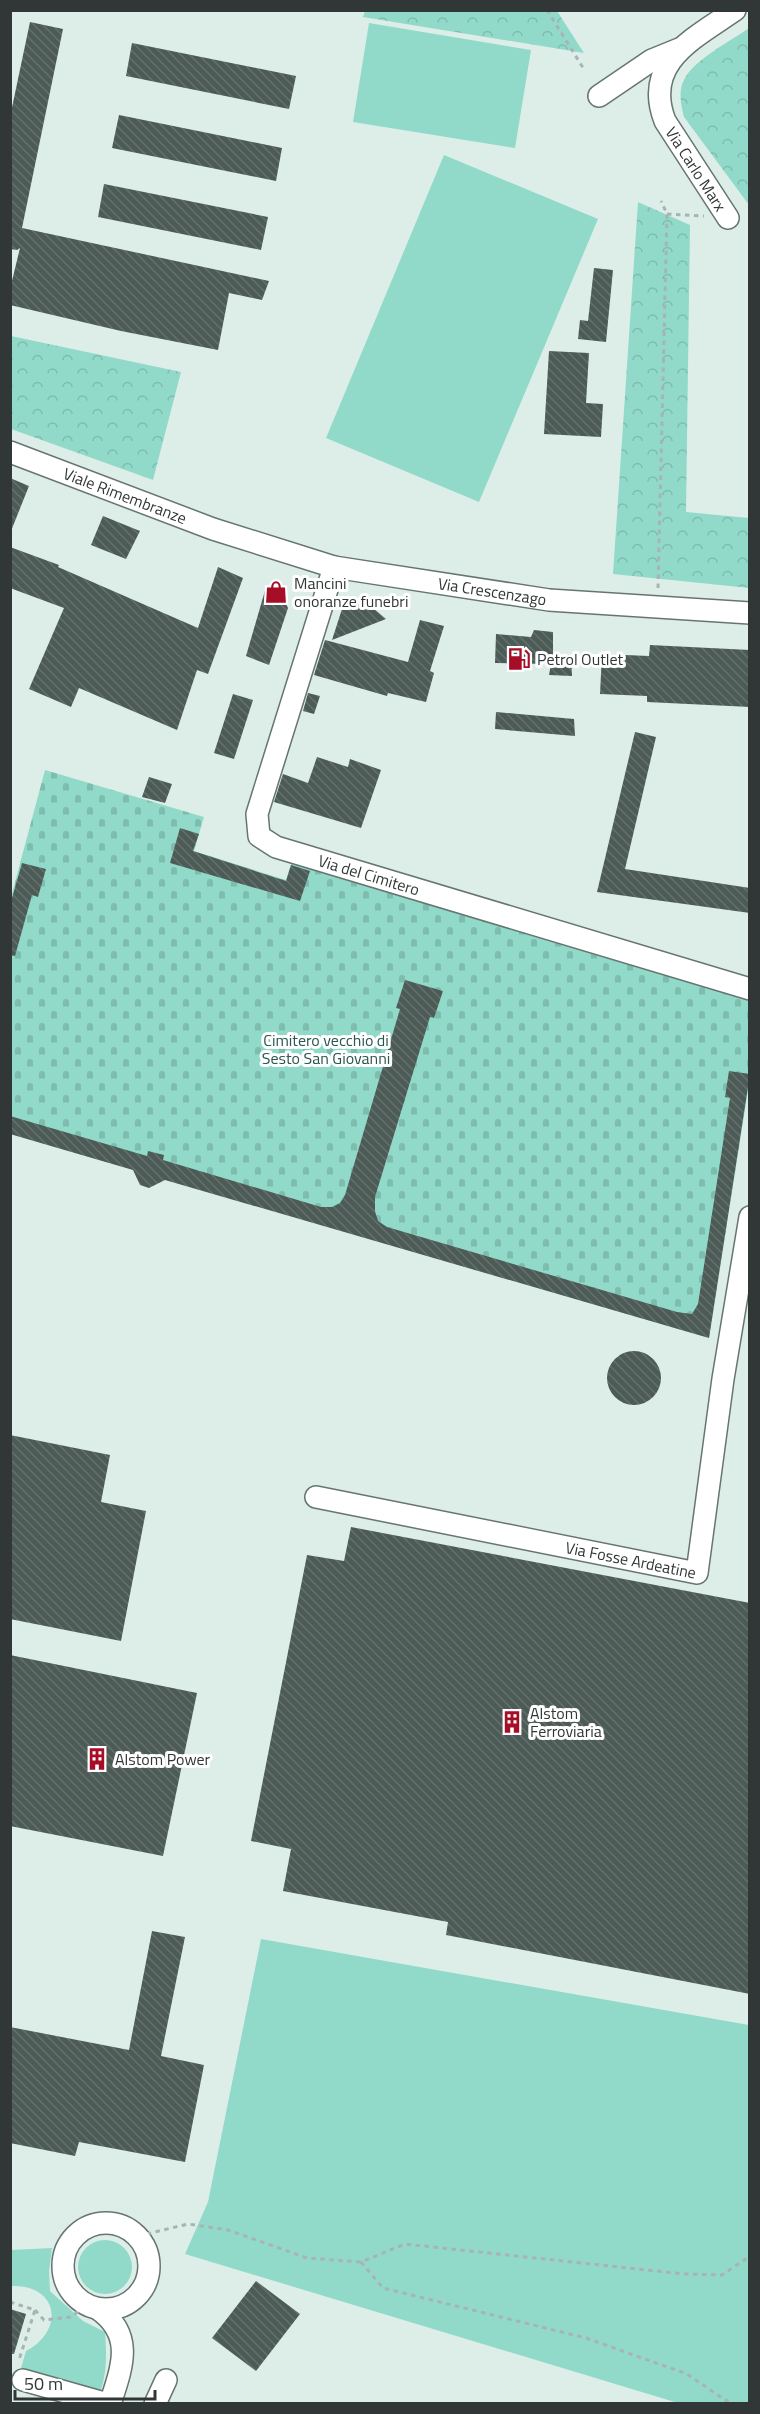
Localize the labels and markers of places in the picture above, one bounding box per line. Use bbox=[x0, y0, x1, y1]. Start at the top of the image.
place label: Mancini onoranze funebri bbox=[294, 571, 408, 613]
shop icon: Mancini onoranze funebri bbox=[263, 579, 289, 605]
fuel station icon: Petrol Outlet bbox=[506, 646, 532, 672]
place label: Petrol Outlet bbox=[537, 647, 624, 671]
place label: Alstom Ferroviaria bbox=[530, 1701, 602, 1743]
building icon: Alstom Ferroviaria bbox=[499, 1709, 525, 1735]
building icon: Alstom Power bbox=[84, 1746, 110, 1772]
place label: Alstom Power bbox=[115, 1747, 211, 1771]

